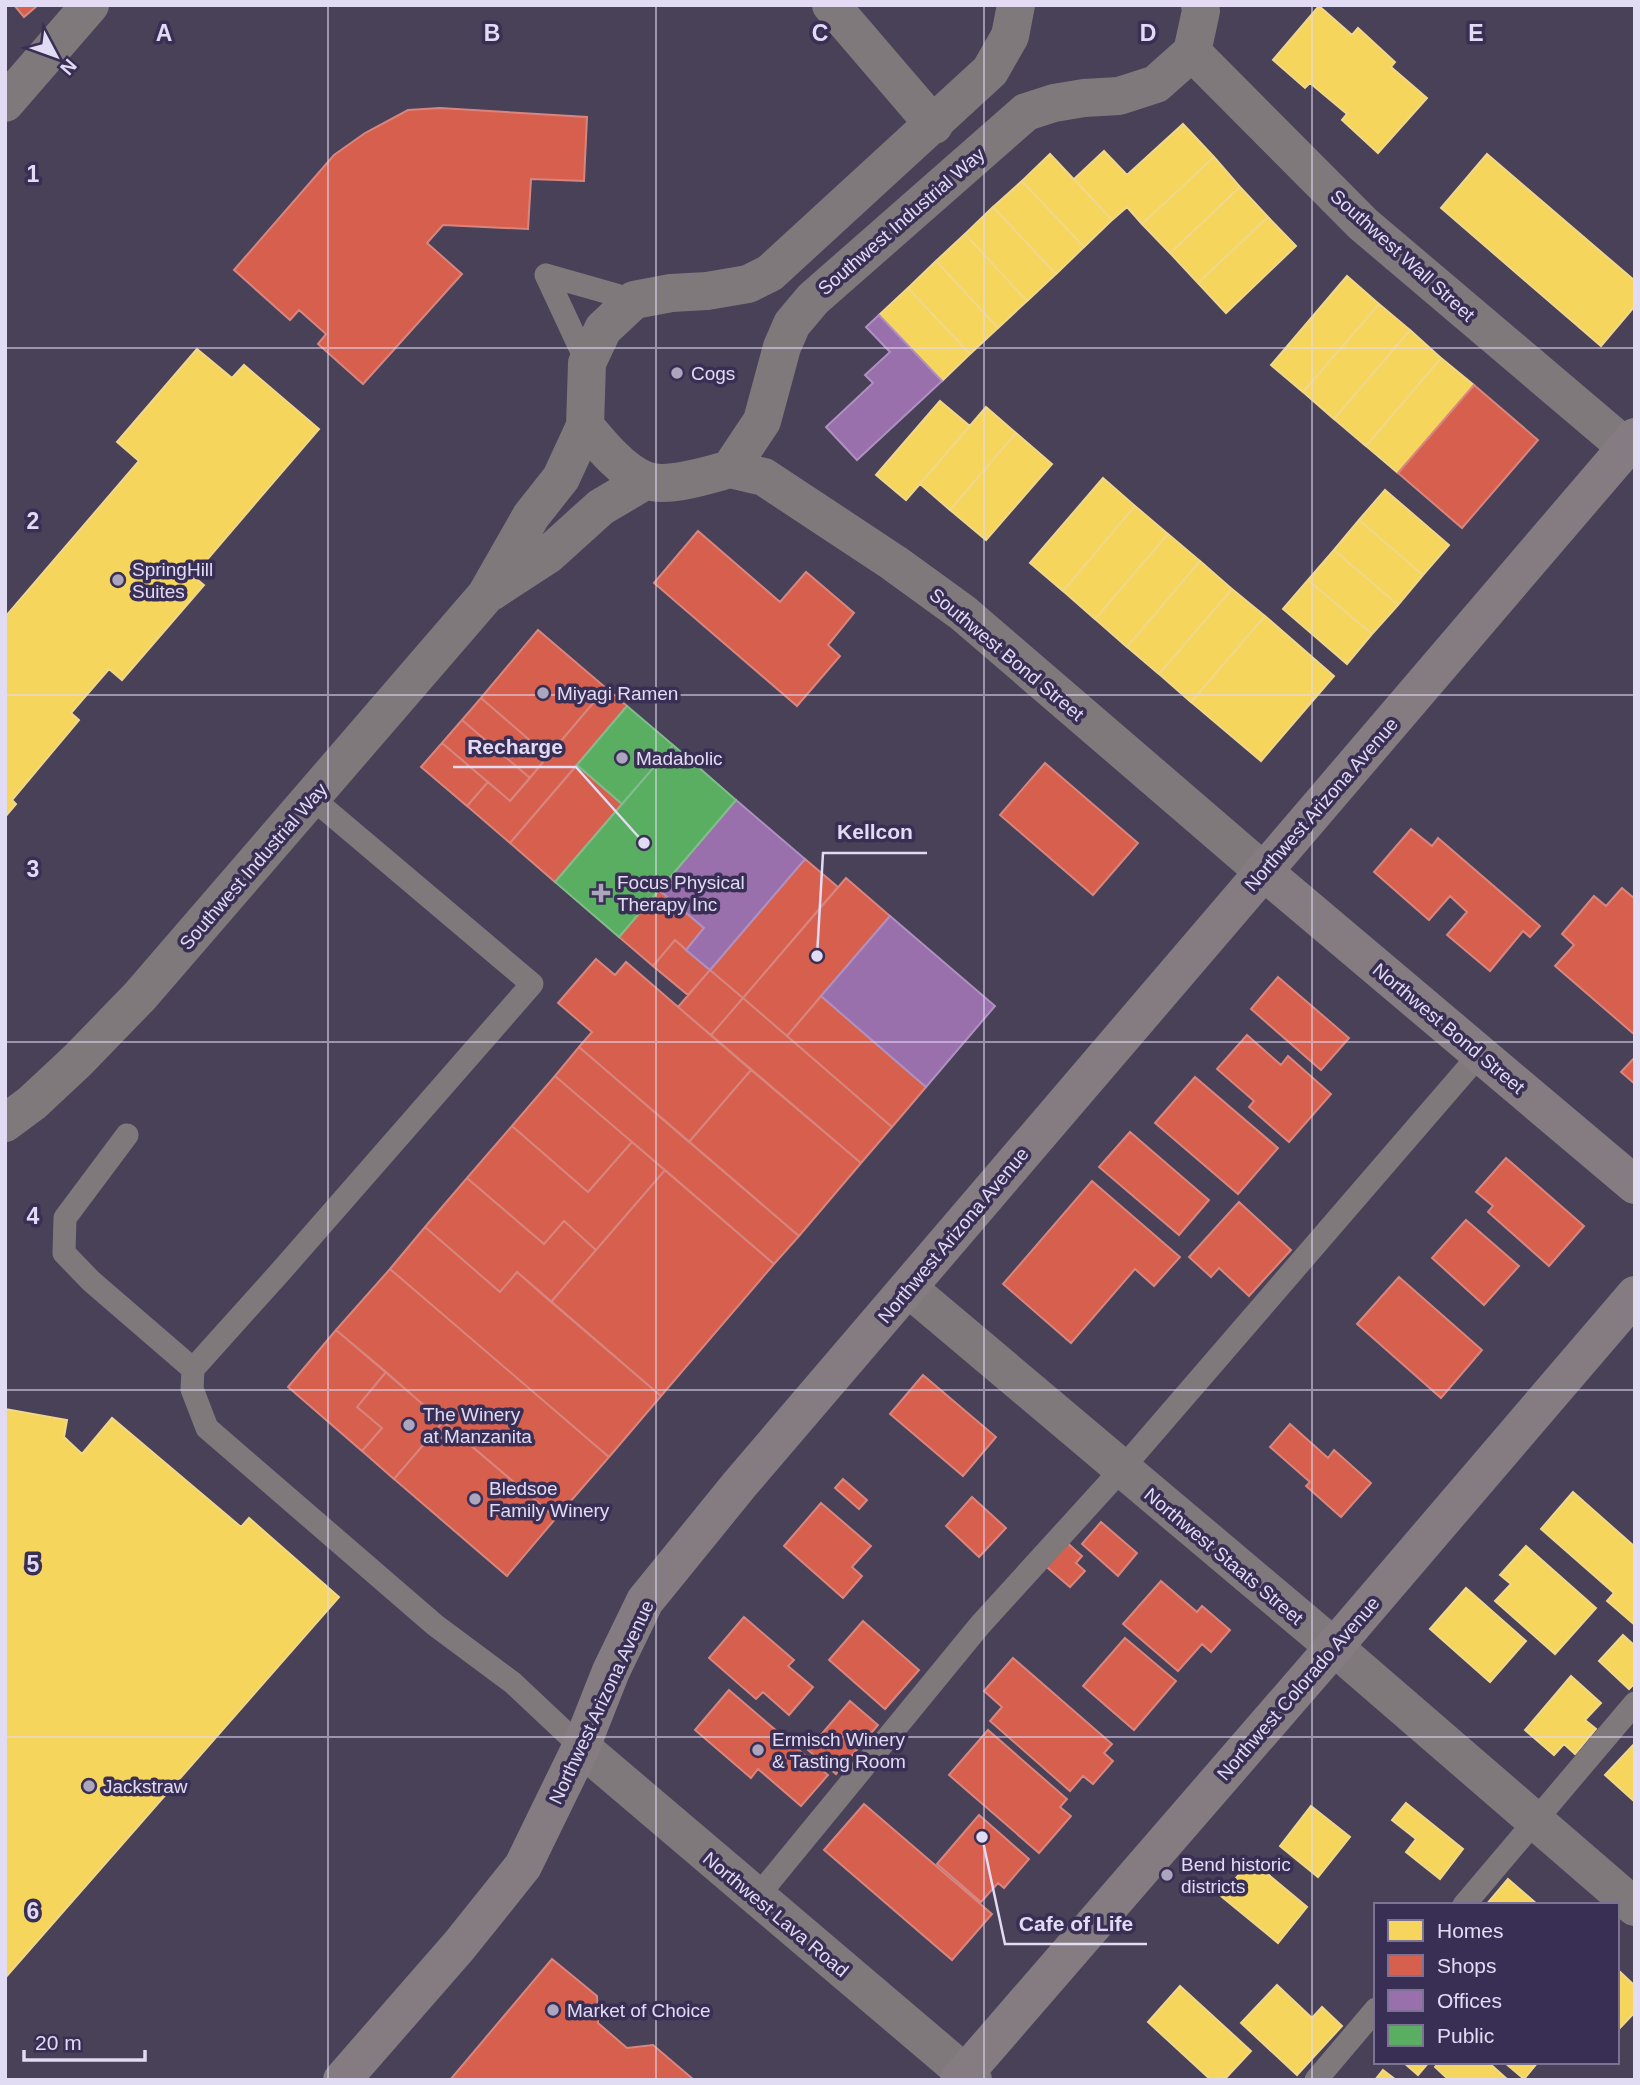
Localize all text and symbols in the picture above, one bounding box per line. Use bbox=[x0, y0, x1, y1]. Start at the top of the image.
text: A bbox=[156, 20, 172, 46]
text: B bbox=[484, 20, 500, 46]
text: C bbox=[812, 20, 828, 46]
text: D bbox=[1140, 20, 1156, 46]
text: E bbox=[1468, 20, 1484, 46]
north arrow bbox=[21, 21, 91, 91]
text: N bbox=[56, 55, 81, 79]
street label: Southwest Industrial Way bbox=[814, 143, 989, 299]
text: 1 bbox=[27, 161, 40, 187]
street label: Southwest Wall Street bbox=[1326, 185, 1479, 326]
place label: Cogs bbox=[691, 363, 735, 384]
marker: Cogs bbox=[669, 365, 685, 381]
text: 2 bbox=[27, 508, 39, 534]
place label: SpringHill Suites bbox=[132, 559, 213, 602]
marker: SpringHill Suites bbox=[110, 572, 126, 588]
street label: Southwest Bond Street bbox=[925, 584, 1088, 725]
place label: Miyagi Ramen bbox=[557, 683, 678, 704]
marker: Miyagi Ramen bbox=[535, 685, 551, 701]
street label: Northwest Arizona Avenue bbox=[1240, 713, 1402, 895]
callout: Recharge bbox=[453, 725, 576, 767]
text: Recharge bbox=[467, 735, 563, 758]
place label: Madabolic bbox=[636, 748, 723, 769]
marker: Madabolic bbox=[614, 750, 630, 766]
street label: Southwest Industrial Way bbox=[175, 778, 332, 954]
callout: Kellcon bbox=[823, 811, 927, 853]
text: Kellcon bbox=[837, 820, 913, 843]
text: 3 bbox=[27, 856, 39, 882]
place label: Focus Physical Therapy Inc bbox=[617, 872, 745, 915]
marker: Focus Physical Therapy Inc bbox=[591, 883, 611, 903]
street label: Northwest Bond Street bbox=[1369, 959, 1529, 1098]
street label: Northwest Arizona Avenue bbox=[874, 1143, 1033, 1327]
text: 4 bbox=[27, 1203, 40, 1229]
place label: The Winery at Manzanita bbox=[423, 1404, 532, 1447]
marker: The Winery at Manzanita bbox=[401, 1417, 417, 1433]
place label: Bledsoe Family Winery bbox=[489, 1478, 610, 1521]
street label: Northwest Staats Street bbox=[1140, 1484, 1308, 1629]
marker: Bledsoe Family Winery bbox=[467, 1491, 483, 1507]
text: 5 bbox=[27, 1551, 40, 1577]
street label: Northwest Colorado Avenue bbox=[1213, 1592, 1384, 1784]
street label: Northwest Arizona Avenue bbox=[545, 1597, 658, 1807]
place label: Ermisch Winery & Tasting Room bbox=[772, 1729, 906, 1772]
marker: Ermisch Winery & Tasting Room bbox=[750, 1742, 766, 1758]
place label: Jackstraw bbox=[103, 1776, 188, 1797]
marker: Jackstraw bbox=[81, 1778, 97, 1794]
street label: Northwest Lava Road bbox=[699, 1848, 852, 1981]
place label: Bend historic districts bbox=[1181, 1854, 1291, 1897]
marker: Bend historic districts bbox=[1159, 1867, 1175, 1883]
text: 6 bbox=[27, 1898, 39, 1924]
callout: Cafe of Life bbox=[1005, 1902, 1147, 1944]
legend bbox=[1374, 1903, 1619, 2064]
text: Cafe of Life bbox=[1019, 1912, 1133, 1935]
text: Homes bbox=[1437, 1919, 1504, 1942]
text: Shops bbox=[1437, 1954, 1497, 1977]
text: Offices bbox=[1437, 1989, 1502, 2012]
place label: Market of Choice bbox=[567, 2000, 711, 2021]
marker: Market of Choice bbox=[545, 2002, 561, 2018]
scale bar bbox=[24, 2018, 145, 2062]
text: Public bbox=[1437, 2024, 1494, 2047]
text: 20 m bbox=[35, 2031, 82, 2054]

